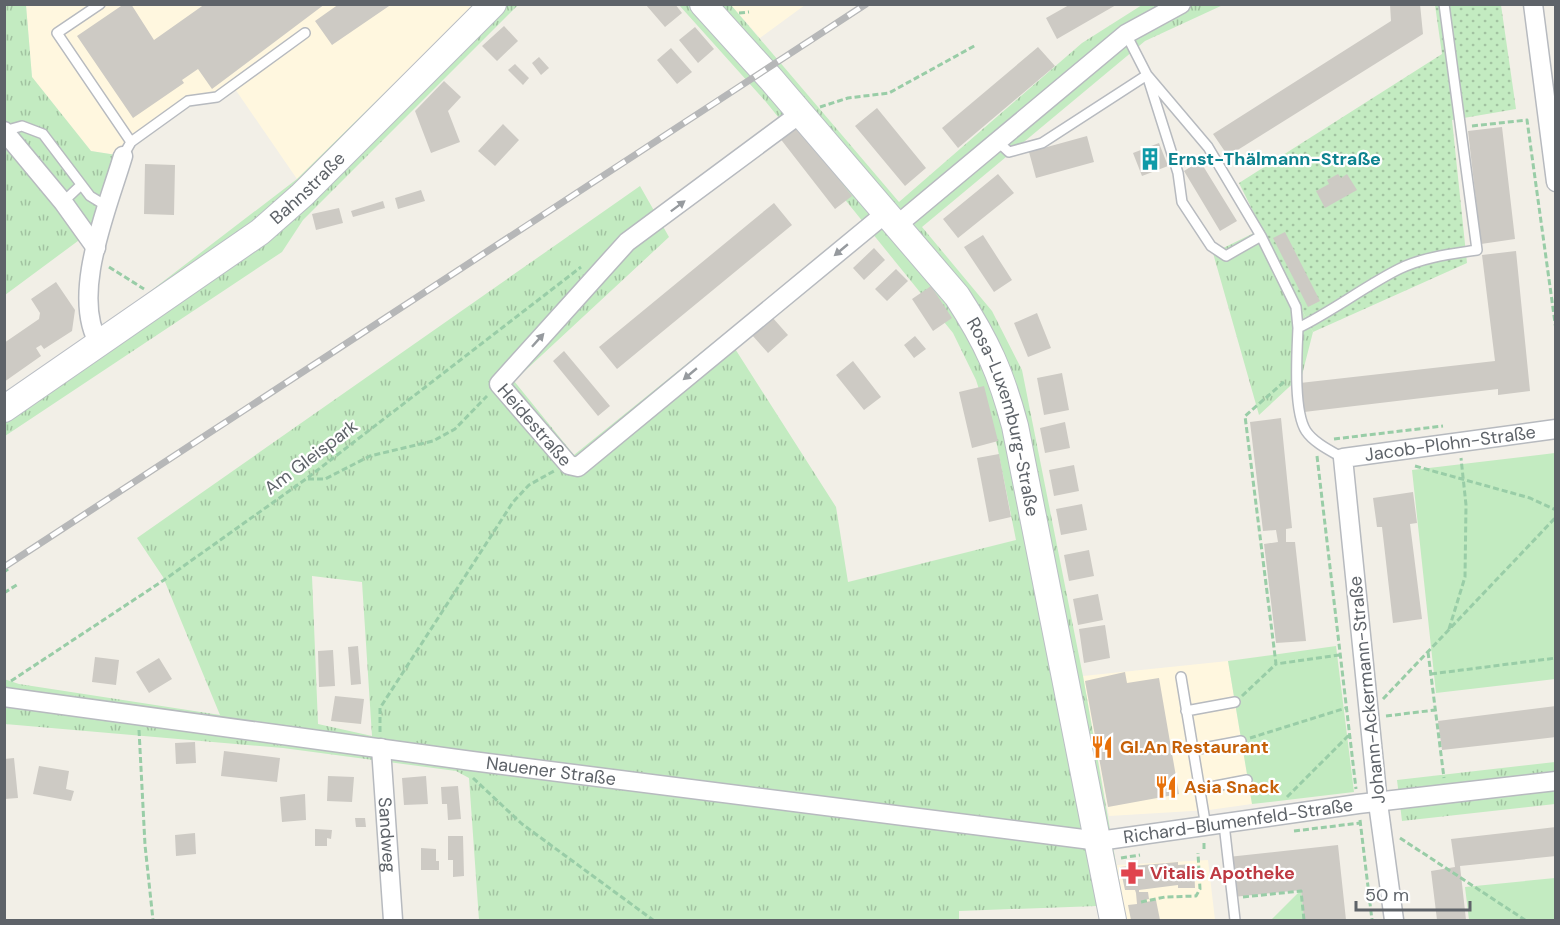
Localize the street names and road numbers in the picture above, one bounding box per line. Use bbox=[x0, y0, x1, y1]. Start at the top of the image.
street label: Bahnstraße bbox=[265, 147, 350, 230]
street label: Rosa-Luxemburg-Straße bbox=[961, 313, 1045, 518]
street label: Heidestraße bbox=[492, 378, 577, 472]
street label: Am Gleispark bbox=[260, 414, 362, 500]
street label: Jacob-Plohn-Straße bbox=[1363, 420, 1537, 467]
street label: Johann-Ackermann-Straße bbox=[1343, 575, 1391, 805]
street label: Nauener Straße bbox=[485, 751, 617, 791]
street label: Richard-Blumenfeld-Straße bbox=[1122, 793, 1354, 849]
street label: Sandweg bbox=[372, 796, 402, 873]

